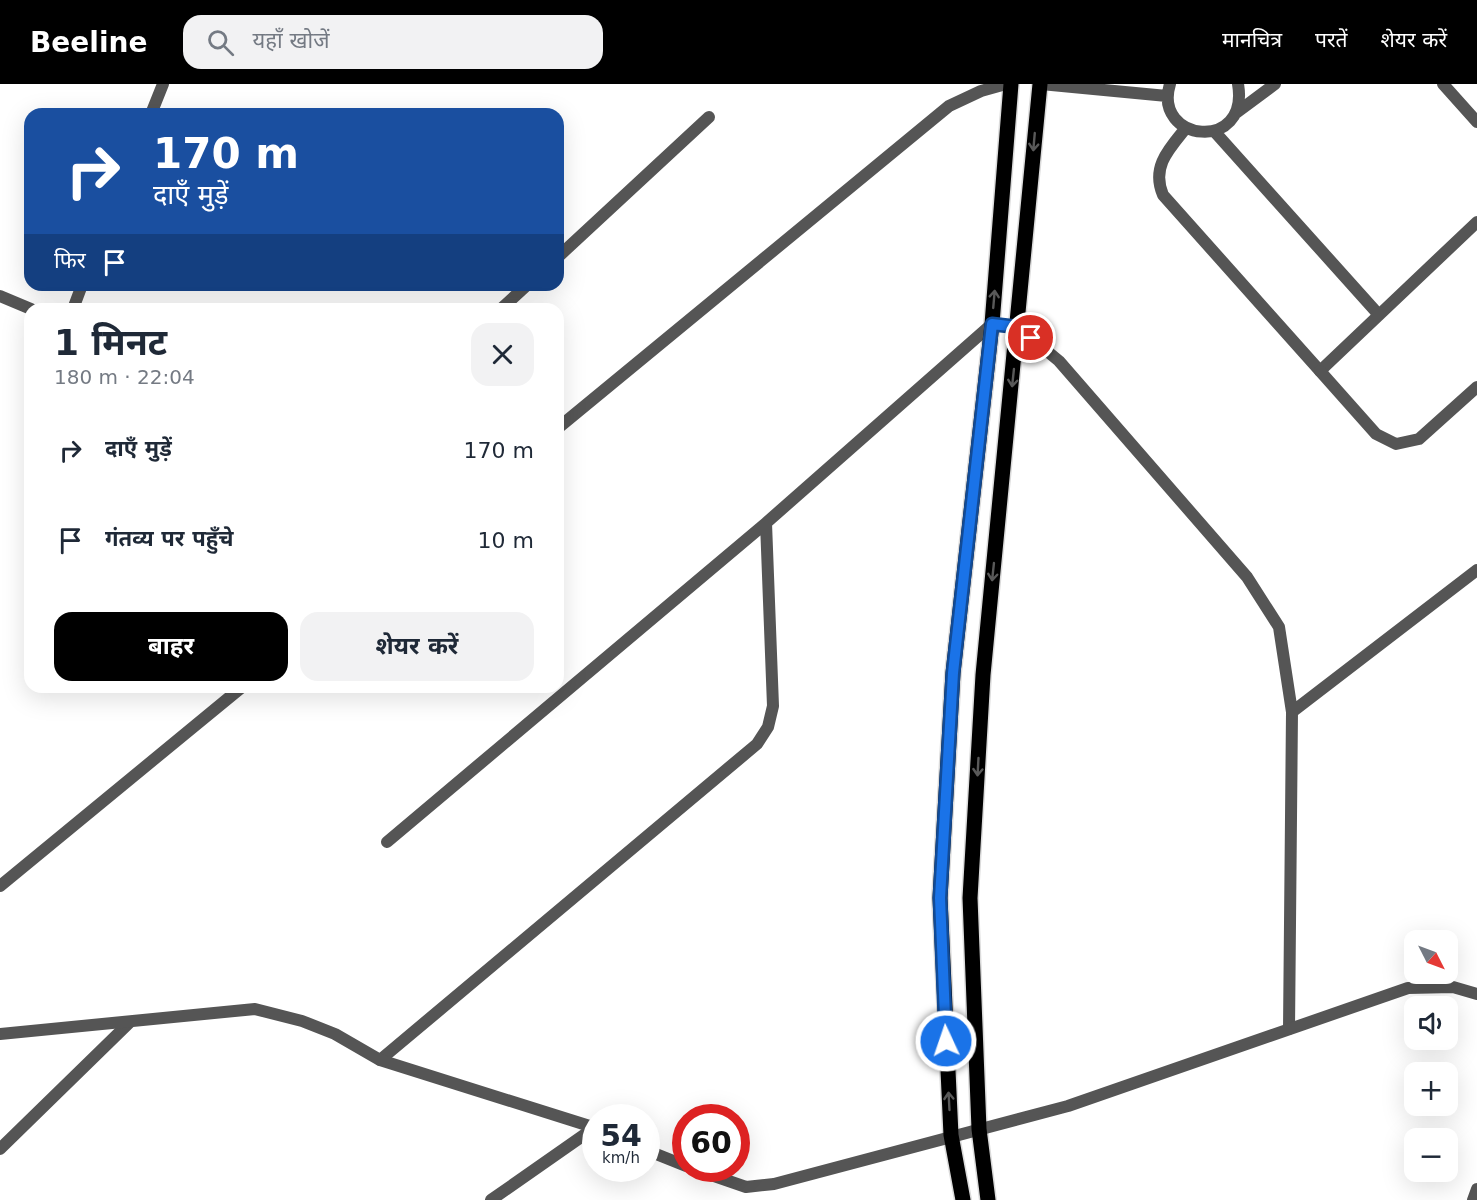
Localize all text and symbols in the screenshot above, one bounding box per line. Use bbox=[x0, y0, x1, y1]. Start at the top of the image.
search box bbox=[183, 15, 603, 69]
text: Beeline bbox=[30, 26, 147, 59]
icon: search bbox=[204, 26, 237, 59]
text: यहाँ खोजें bbox=[252, 28, 330, 53]
text: मानचित्र bbox=[1222, 28, 1282, 52]
text: परतें bbox=[1315, 28, 1348, 52]
text: शेयर करें bbox=[1381, 28, 1447, 52]
text: 170 m bbox=[153, 129, 299, 178]
icon: right bbox=[54, 132, 132, 210]
one-way arrow bbox=[1029, 132, 1040, 152]
text: दाएँ मुड़ें bbox=[153, 179, 228, 210]
icon: arrive bbox=[98, 246, 131, 279]
text: फिर bbox=[54, 248, 86, 273]
one-way arrow bbox=[988, 290, 999, 310]
pin bbox=[1005, 312, 1056, 363]
icon: arrive bbox=[1014, 321, 1047, 354]
text: 1 मिनट bbox=[54, 322, 167, 363]
button: close bbox=[471, 323, 534, 386]
text: 180 m · 22:04 bbox=[54, 365, 195, 389]
one-way arrow bbox=[1007, 368, 1018, 388]
icon: right bbox=[54, 434, 87, 467]
text: दाएँ मुड़ें bbox=[105, 436, 172, 461]
text: 170 m bbox=[464, 438, 534, 463]
icon: arrive bbox=[54, 524, 87, 557]
text: गंतव्य पर पहुँचे bbox=[105, 526, 233, 551]
text: 10 m bbox=[478, 528, 534, 553]
one-way arrow bbox=[987, 562, 998, 582]
button: बाहर bbox=[54, 612, 288, 681]
button: शेयर करें bbox=[300, 612, 534, 681]
one-way arrow bbox=[972, 756, 983, 776]
north arrow bbox=[1404, 930, 1458, 984]
map controls bbox=[1404, 930, 1458, 1182]
button: sound bbox=[1404, 996, 1458, 1050]
position arrow bbox=[914, 1009, 978, 1073]
button: + bbox=[1404, 1062, 1458, 1116]
one-way arrow bbox=[944, 1091, 955, 1111]
speed limit sign: 60 bbox=[672, 1104, 750, 1182]
text: 54 bbox=[600, 1118, 642, 1153]
button: − bbox=[1404, 1128, 1458, 1182]
text: km/h bbox=[602, 1149, 640, 1167]

